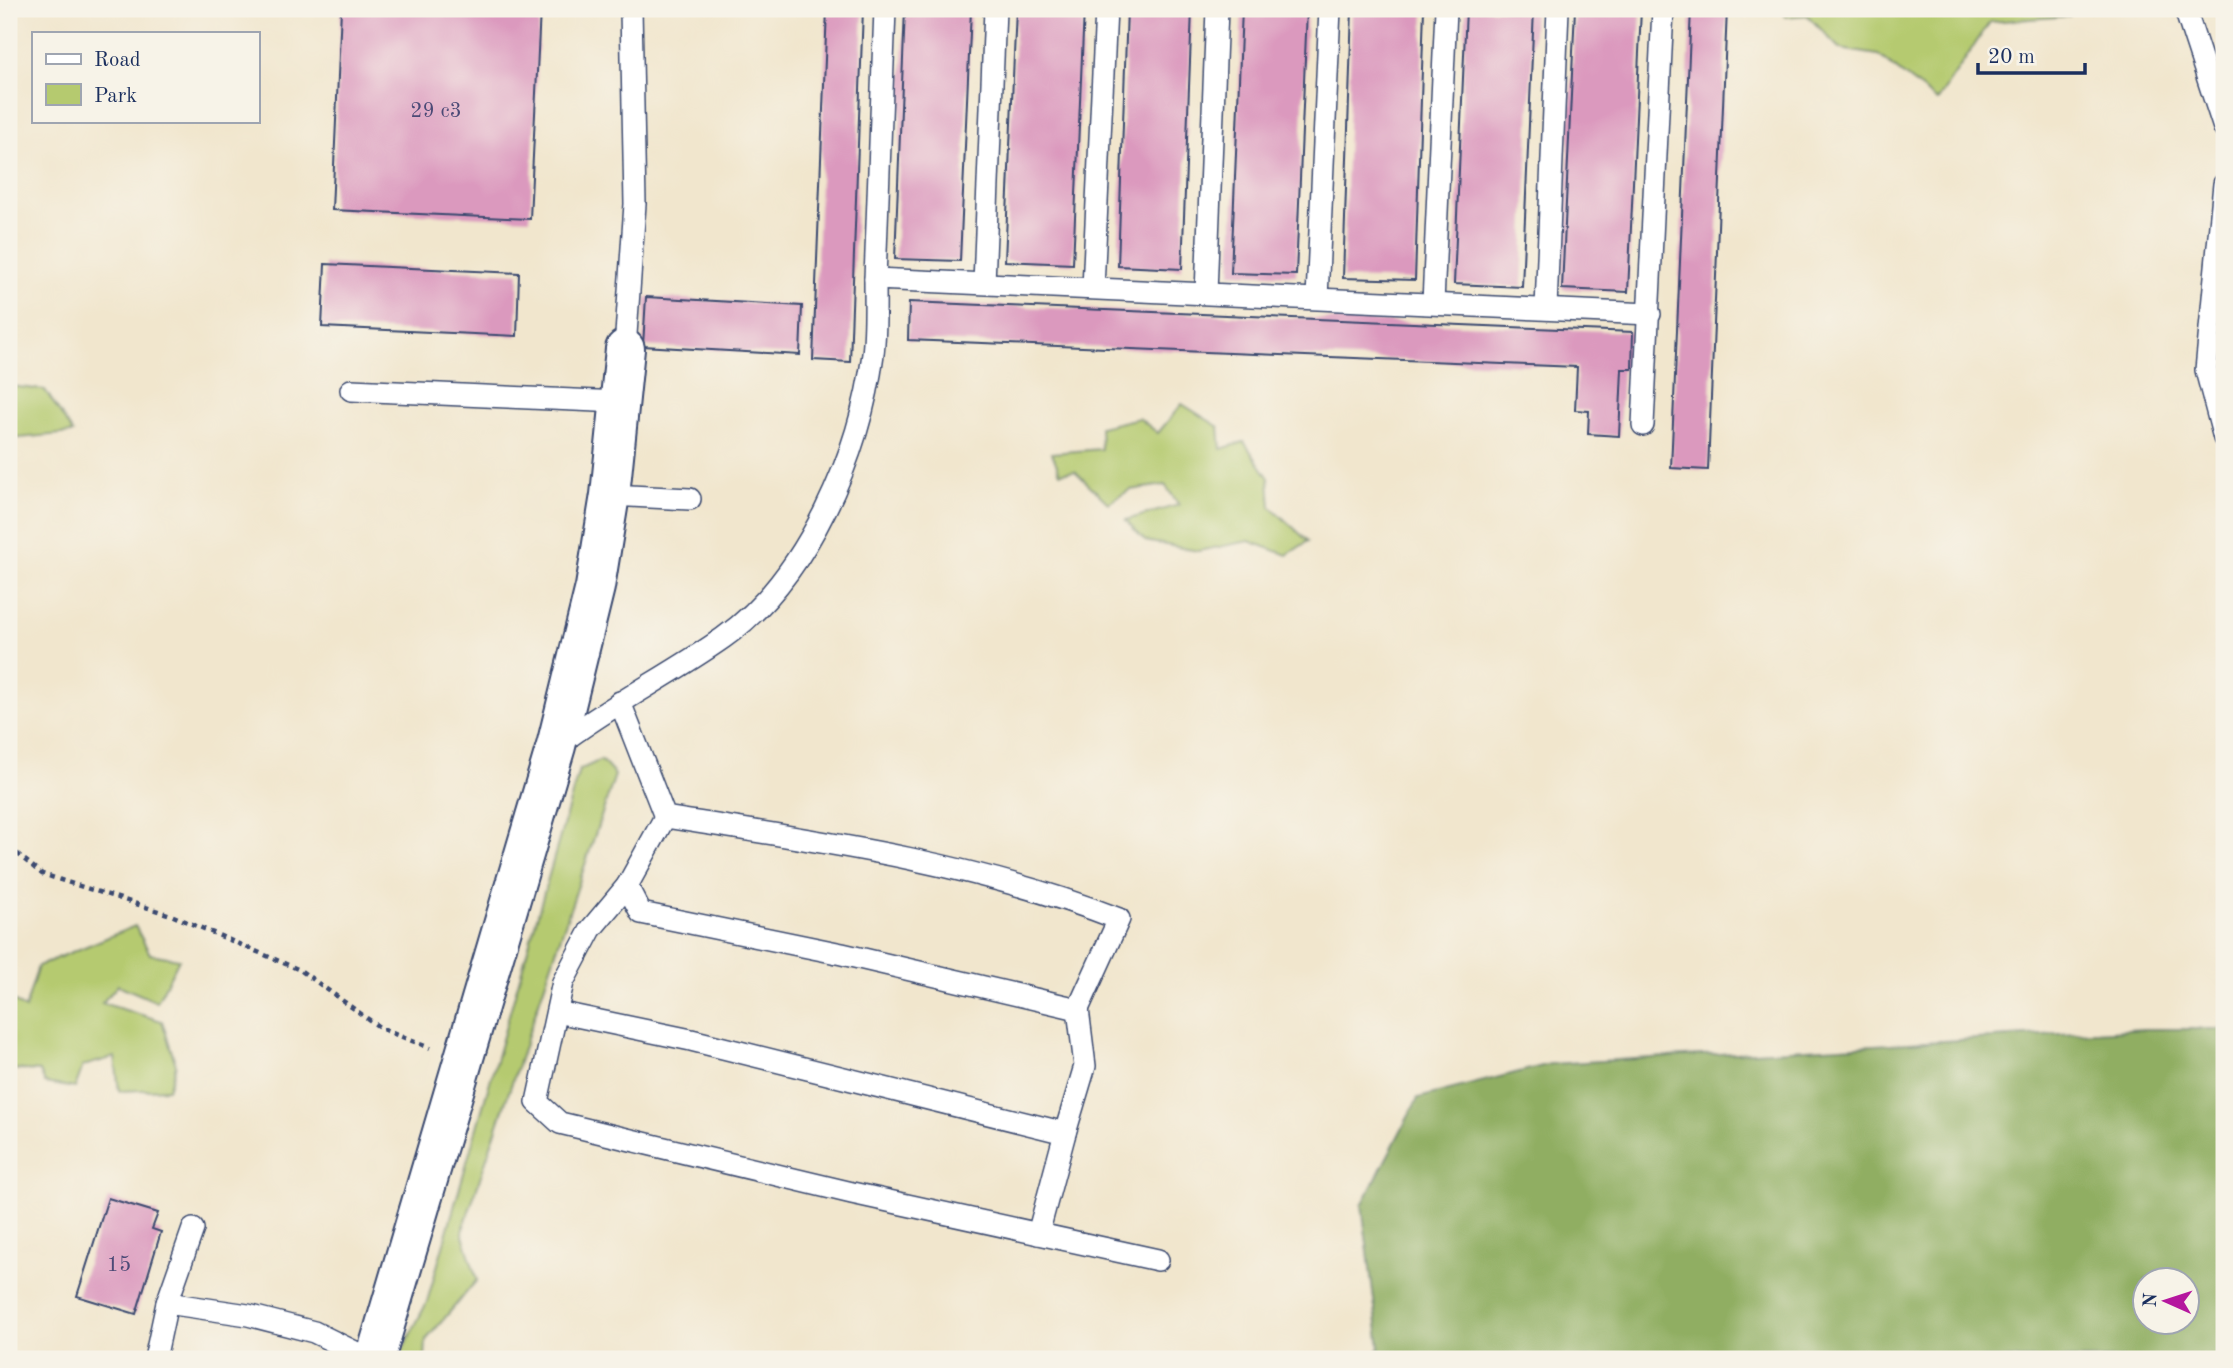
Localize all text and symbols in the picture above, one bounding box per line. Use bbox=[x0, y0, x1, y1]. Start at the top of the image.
legend bbox=[32, 32, 259, 122]
scale bar bbox=[1978, 32, 2084, 76]
text: 20 m bbox=[1988, 47, 2035, 68]
text: Road bbox=[94, 50, 141, 71]
text: Park bbox=[94, 86, 137, 107]
house number: 29 с3 bbox=[410, 101, 462, 122]
house number: 15 bbox=[107, 1255, 131, 1276]
north arrow bbox=[2132, 1266, 2202, 1336]
text: N bbox=[2142, 1292, 2161, 1308]

